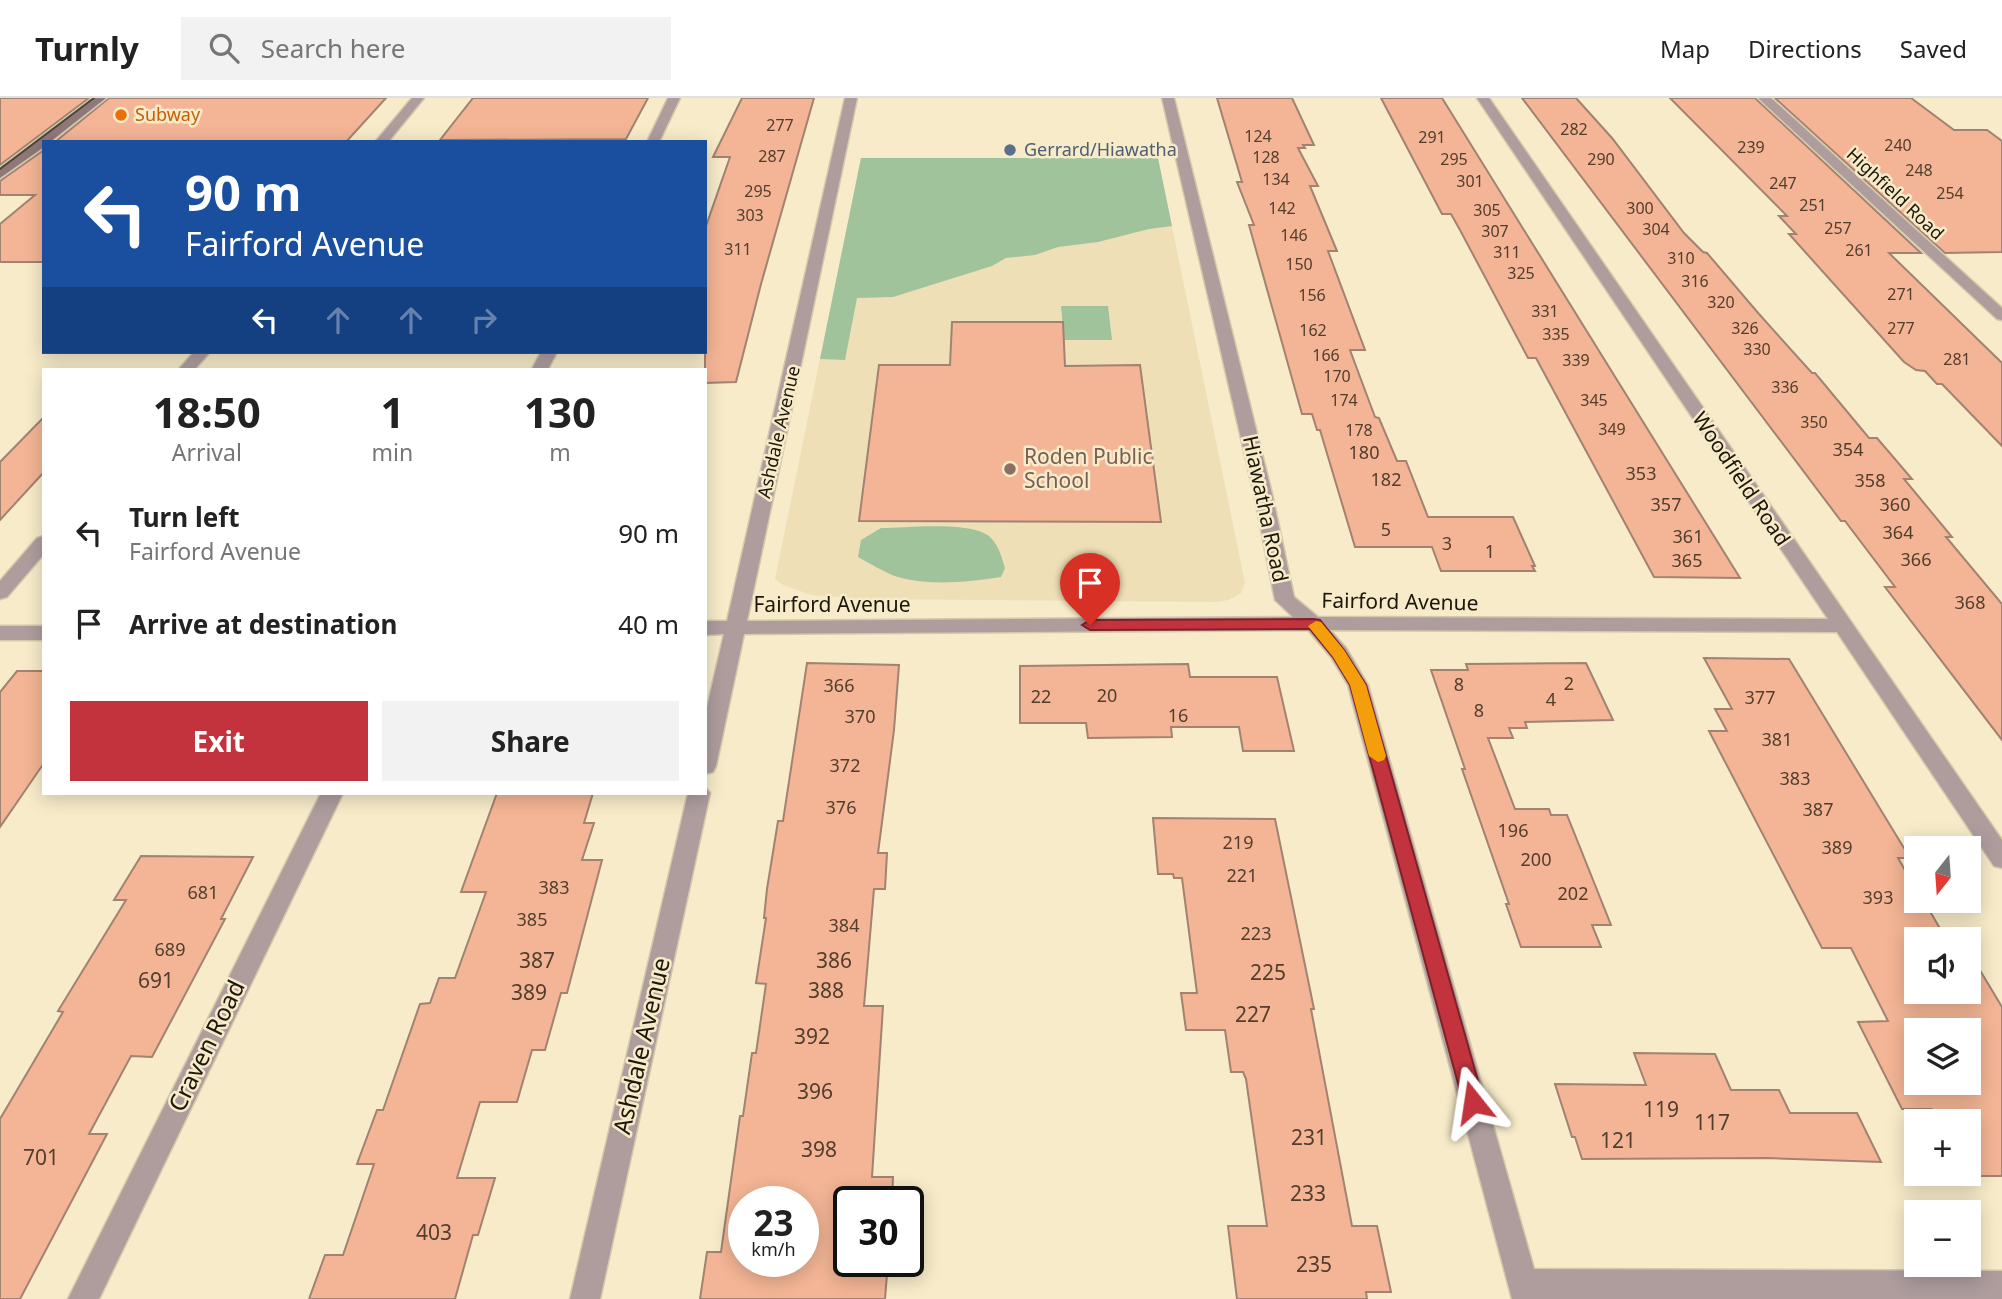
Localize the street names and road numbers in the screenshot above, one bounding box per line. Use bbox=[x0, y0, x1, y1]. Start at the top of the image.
street label: Highfield Road bbox=[1842, 142, 1950, 245]
street label: Ashdale Avenue bbox=[751, 363, 805, 500]
street label: Woodfield Road bbox=[1687, 406, 1797, 551]
street label: Hiawatha Road bbox=[1237, 433, 1295, 585]
street label: Fairford Avenue bbox=[1321, 586, 1479, 616]
street label: Fairford Avenue bbox=[753, 590, 911, 618]
street label: Ashdale Avenue bbox=[604, 954, 677, 1137]
street label: Craven Road bbox=[160, 974, 252, 1117]

